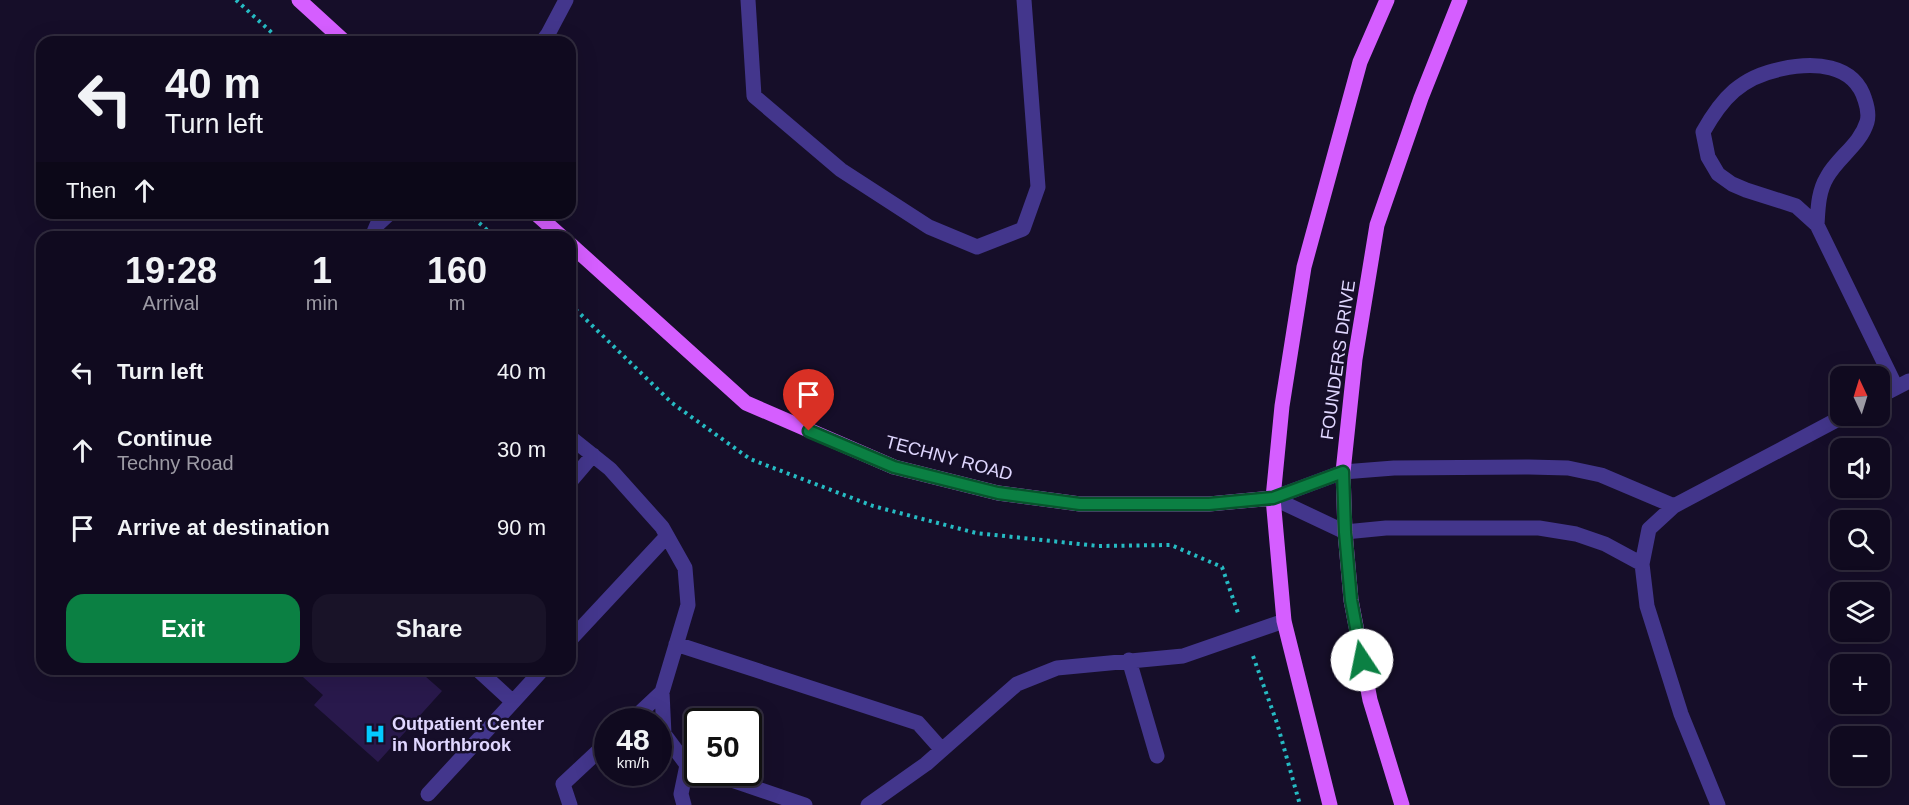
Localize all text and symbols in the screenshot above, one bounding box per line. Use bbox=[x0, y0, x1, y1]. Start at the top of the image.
icon: left bbox=[66, 60, 144, 138]
text: 40 m bbox=[165, 60, 261, 107]
text: Turn left bbox=[165, 109, 263, 139]
icon: ahead bbox=[128, 174, 161, 207]
text: Then bbox=[66, 178, 116, 203]
text: 19:28 bbox=[125, 250, 217, 291]
text: 1 bbox=[312, 250, 332, 291]
text: 160 bbox=[427, 250, 487, 291]
street label: FOUNDERS DRIVE bbox=[1317, 279, 1359, 441]
text: Arrival bbox=[143, 292, 199, 314]
text: min bbox=[306, 292, 338, 314]
text: m bbox=[449, 292, 465, 314]
icon: left bbox=[66, 356, 99, 389]
text: Turn left bbox=[117, 359, 203, 384]
text: 40 m bbox=[497, 359, 546, 384]
north arrow bbox=[1830, 366, 1890, 426]
map controls bbox=[1830, 366, 1890, 786]
pin bbox=[783, 369, 834, 431]
icon: arrive bbox=[792, 378, 825, 411]
text: Continue bbox=[117, 426, 212, 451]
street label: TECHNY ROAD bbox=[883, 431, 1015, 485]
icon: ahead bbox=[66, 434, 99, 467]
text: 30 m bbox=[497, 437, 546, 462]
button: sound bbox=[1830, 438, 1890, 498]
text: Techny Road bbox=[117, 452, 234, 474]
button: search bbox=[1830, 510, 1890, 570]
icon: arrive bbox=[66, 512, 99, 545]
text: Arrive at destination bbox=[117, 515, 330, 540]
text: 90 m bbox=[497, 515, 546, 540]
button: layers bbox=[1830, 582, 1890, 642]
button: Exit bbox=[66, 594, 300, 663]
button: Share bbox=[312, 594, 546, 663]
position arrow bbox=[1330, 628, 1394, 692]
button: + bbox=[1830, 654, 1890, 714]
speed limit sign: 50 bbox=[684, 708, 762, 786]
place label: Outpatient Center in Northbrook bbox=[392, 714, 544, 755]
hospital icon: Outpatient Center in Northbrook bbox=[363, 722, 387, 746]
text: 48 bbox=[616, 723, 650, 756]
button: − bbox=[1830, 726, 1890, 786]
text: km/h bbox=[617, 754, 649, 771]

